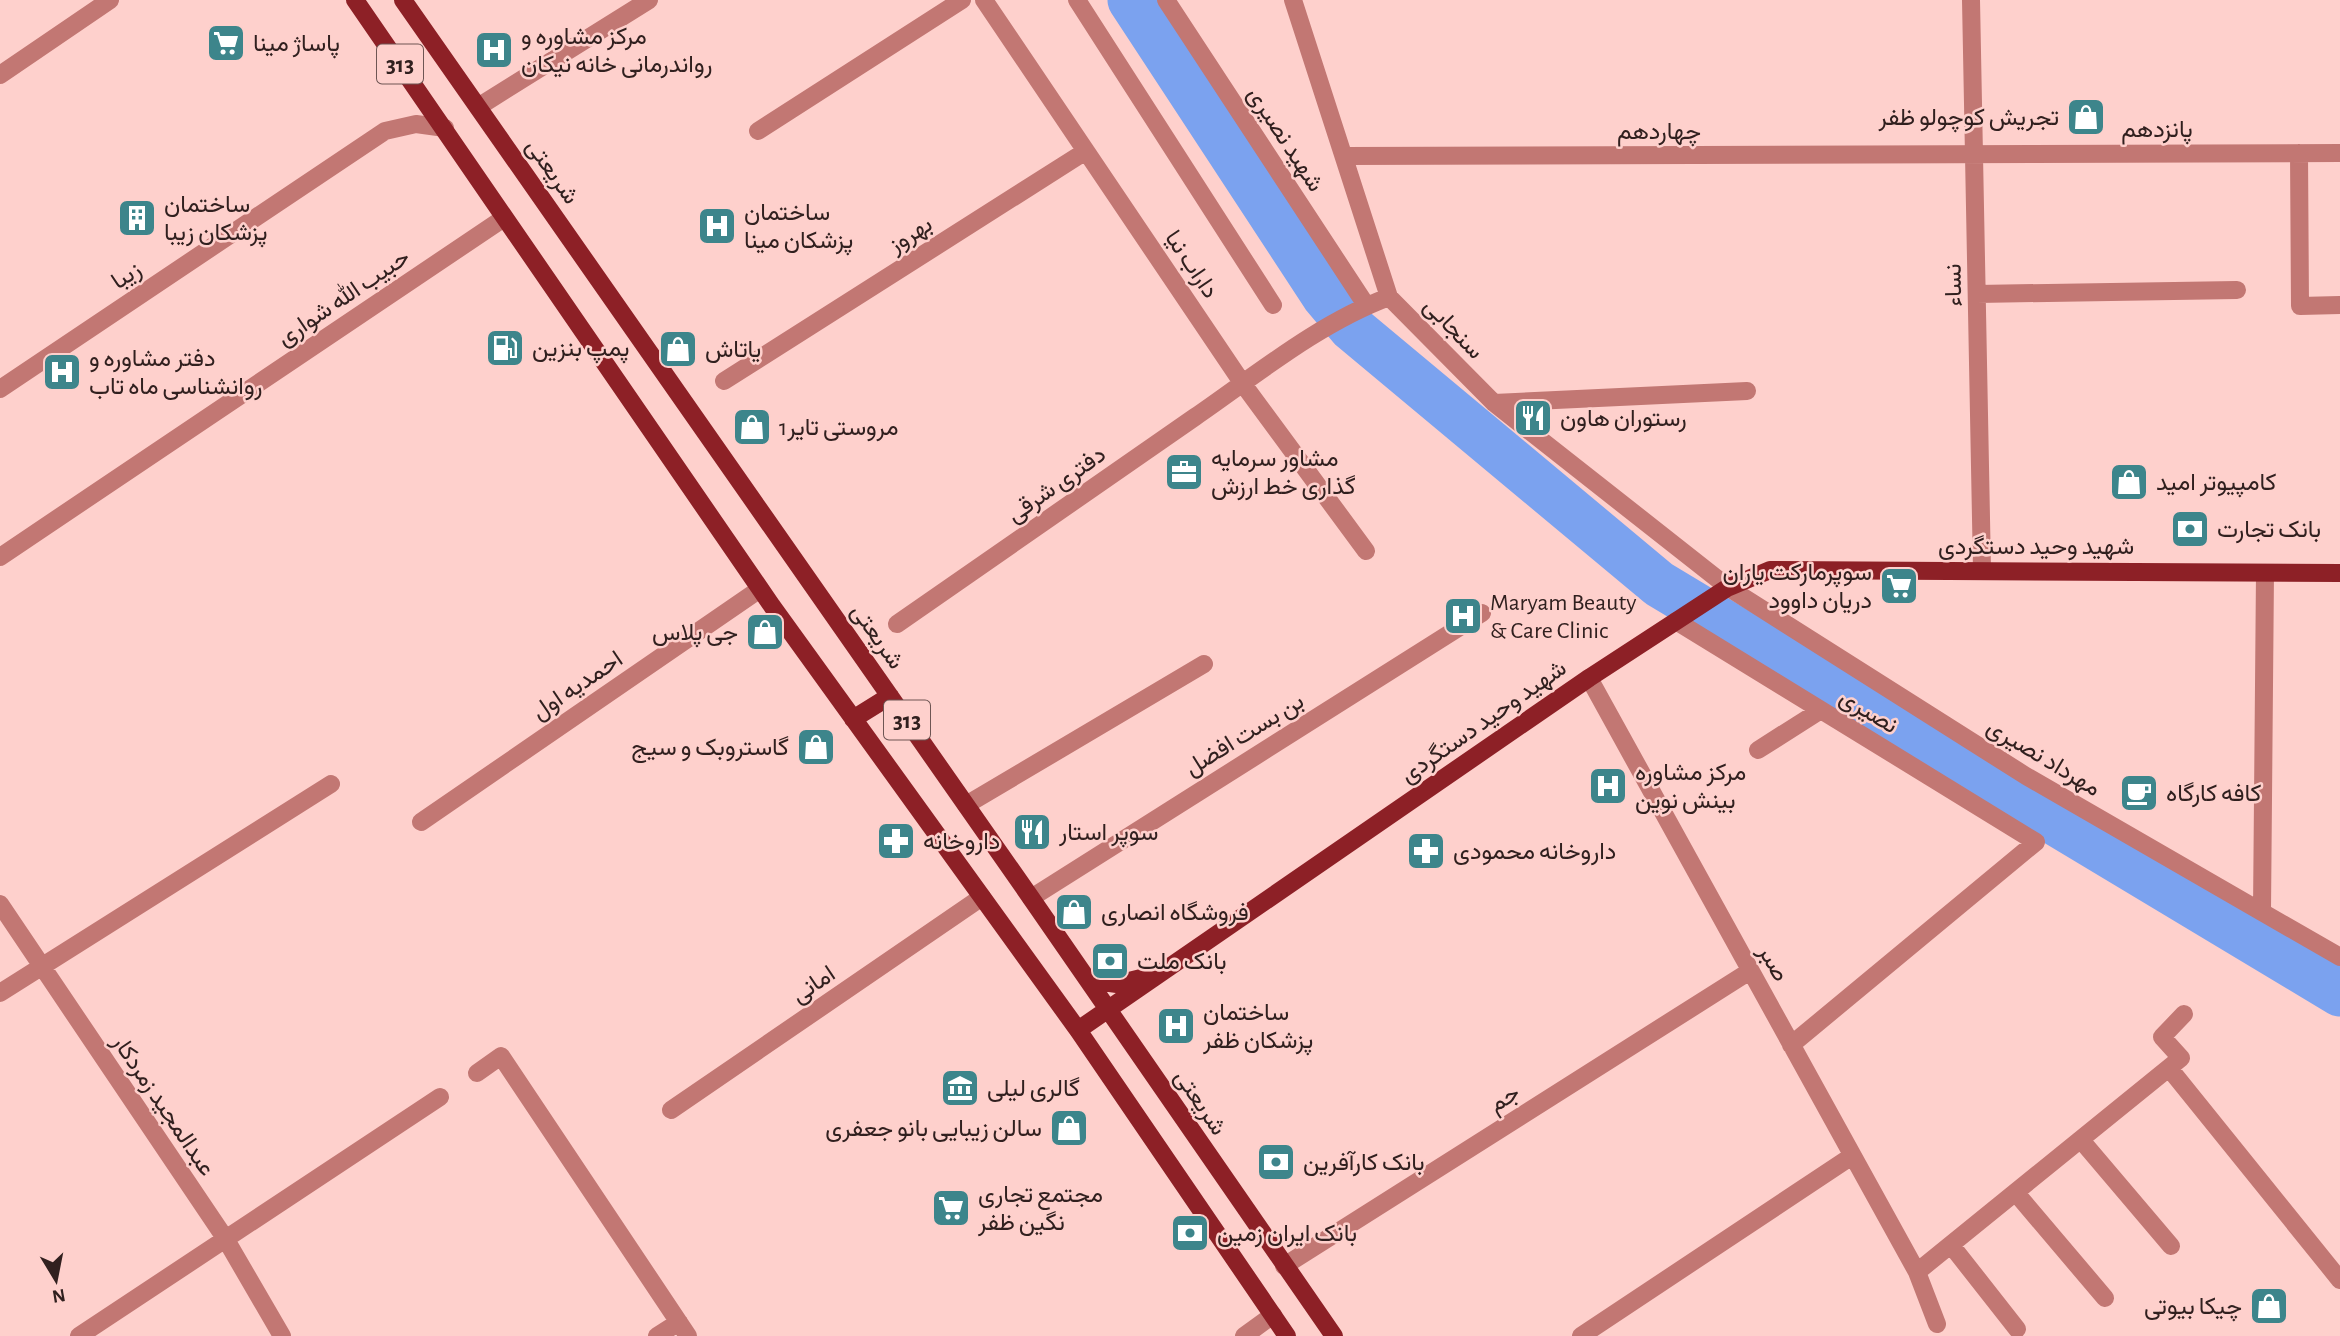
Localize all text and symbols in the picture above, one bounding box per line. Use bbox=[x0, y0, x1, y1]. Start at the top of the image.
supermarket icon: پاساژ مینا bbox=[205, 22, 247, 64]
place label: مرکز مشاوره و رواندرمانی خانه نیکان bbox=[521, 25, 712, 79]
hospital icon: مرکز مشاوره و رواندرمانی خانه نیکان bbox=[473, 29, 515, 71]
place label: پاساژ مینا bbox=[253, 32, 340, 59]
road number: 313 bbox=[377, 44, 423, 83]
street label: شهید نصیری bbox=[1241, 83, 1328, 197]
shop icon: تجریش کوچولو ظفر bbox=[2065, 96, 2107, 138]
place label: تجریش کوچولو ظفر bbox=[1877, 106, 2059, 133]
street label: پانزدهم bbox=[2121, 118, 2193, 145]
street label: چهاردهم bbox=[1617, 120, 1701, 147]
street label: شریعتی bbox=[520, 135, 583, 210]
place label: ساختمان پزشکان زیبا bbox=[164, 193, 268, 248]
building icon: ساختمان پزشکان زیبا bbox=[116, 197, 158, 239]
place label: ساختمان پزشكان مينا bbox=[744, 201, 853, 256]
hospital icon: ساختمان پزشكان مينا bbox=[696, 205, 738, 247]
street label: بهروز bbox=[884, 212, 938, 260]
street label: داراب نیا bbox=[1158, 226, 1222, 304]
street label: حبیب الله شواری bbox=[271, 242, 415, 352]
street label: زیبا bbox=[107, 257, 147, 296]
street label: نساء bbox=[1942, 263, 1966, 307]
street label: سنجابی bbox=[1418, 294, 1488, 365]
fuel station icon: پمپ بنزین bbox=[484, 327, 526, 369]
shop icon: یاتاش bbox=[657, 328, 699, 370]
place label: پمپ بنزین bbox=[532, 337, 630, 364]
place label: یاتاش bbox=[705, 338, 761, 363]
place label: دفتر مشاوره و روانشناسی ماه تاب bbox=[89, 347, 262, 401]
hospital icon: دفتر مشاوره و روانشناسی ماه تاب bbox=[41, 351, 83, 393]
restaurant icon: رستوران هاون bbox=[1512, 397, 1554, 439]
shop icon: مروستی تایر1 bbox=[731, 406, 773, 448]
place label: رستوران هاون bbox=[1560, 407, 1687, 433]
place label: مروستی تایر1 bbox=[779, 416, 899, 442]
street label: دفتری شرقی bbox=[1003, 442, 1111, 529]
place label: مشاور سرمایه‌ گذاری خط ارزش bbox=[1211, 447, 1356, 501]
office icon: مشاور سرمایه‌ گذاری خط ارزش bbox=[1163, 451, 1205, 493]
shop icon: کامپیوتر امید bbox=[2108, 461, 2150, 503]
place label: کامپیوتر امید bbox=[2156, 471, 2276, 498]
bank icon: بانک تجارت bbox=[2169, 508, 2211, 550]
place label: بانک تجارت bbox=[2217, 518, 2321, 544]
street label: شهید وحید دستگردی bbox=[1938, 534, 2134, 561]
place label: سوپرمارکت یاران دریان داوود bbox=[1723, 561, 1872, 615]
supermarket icon: سوپرمارکت یاران دریان داوود bbox=[1878, 565, 1920, 607]
place label: Maryam Beauty & Care Clinic bbox=[1490, 591, 1636, 643]
hospital icon: Maryam Beauty & Care Clinic bbox=[1442, 595, 1484, 637]
street label: شریعتی bbox=[845, 600, 908, 675]
shop icon: جی پلاس bbox=[744, 611, 786, 653]
place label: جی پلاس bbox=[652, 621, 738, 648]
street label: احمدیه اول bbox=[528, 647, 628, 726]
street label: شهید وحید دستگردی bbox=[1396, 655, 1572, 790]
street label: نصیری bbox=[1834, 685, 1902, 740]
street label: بن بست افضل bbox=[1181, 689, 1309, 782]
road number: 313 bbox=[884, 700, 930, 740]
street label: مهرداد نصیری bbox=[1981, 715, 2104, 803]
shop icon: گاستروبک و سیج bbox=[795, 726, 837, 768]
place label: گاستروبک و سیج bbox=[631, 735, 789, 764]
place label: مرکز مشاوره بینش نوین bbox=[1635, 761, 1746, 815]
hospital icon: مرکز مشاوره بینش نوین bbox=[1587, 765, 1629, 807]
cafe icon: کافه کارگاه bbox=[2118, 772, 2160, 814]
place label: کافه کارگاه bbox=[2166, 781, 2261, 808]
restaurant icon: سوپر استار bbox=[1011, 811, 1053, 853]
pharmacy icon: داروخانه bbox=[875, 820, 917, 862]
place label: سوپر استار bbox=[1058, 821, 1158, 848]
place label: داروخانه bbox=[923, 830, 1000, 856]
pharmacy icon: داروخانه محمودی bbox=[1405, 830, 1447, 872]
place label: داروخانه محمودی bbox=[1453, 840, 1616, 866]
shop icon: فروشگاه انصاری bbox=[1053, 891, 1095, 933]
place label: فروشگاه انصاری bbox=[1101, 900, 1249, 927]
bank icon: بانک ملت bbox=[1089, 940, 1131, 982]
street label: صبر bbox=[1751, 940, 1793, 987]
place label: بانک ملت bbox=[1137, 950, 1227, 975]
street label: امانی bbox=[787, 962, 840, 1009]
place label: ساختمان پزشکان ظفر bbox=[1202, 1001, 1313, 1056]
hospital icon: ساختمان پزشکان ظفر bbox=[1155, 1005, 1197, 1047]
street label: عبدالمجید زمردکار bbox=[105, 1030, 219, 1182]
street label: شریعتی bbox=[1168, 1065, 1231, 1141]
museum icon: گالری لیلی bbox=[939, 1067, 981, 1109]
place label: گالری لیلی bbox=[987, 1076, 1080, 1103]
street label: جم bbox=[1485, 1080, 1526, 1120]
shop icon: سالن زیبایی بانو جعفری bbox=[1048, 1107, 1090, 1149]
place label: سالن زیبایی بانو جعفری bbox=[825, 1117, 1042, 1143]
bank icon: بانک کارآفرین bbox=[1255, 1141, 1297, 1183]
place label: بانک کارآفرین bbox=[1303, 1150, 1425, 1177]
place label: مجتمع تجاری نگین ظفر bbox=[977, 1183, 1103, 1237]
supermarket icon: مجتمع تجاری نگین ظفر bbox=[930, 1187, 972, 1229]
bank icon: بانک ایران زمین bbox=[1169, 1212, 1211, 1254]
place label: بانک ایران زمین bbox=[1217, 1222, 1357, 1248]
north arrow bbox=[21, 1245, 91, 1315]
text: N bbox=[51, 1285, 67, 1306]
shop icon: چیکا بیوتی bbox=[2248, 1285, 2290, 1327]
place label: چیکا بیوتی bbox=[2144, 1295, 2242, 1322]

